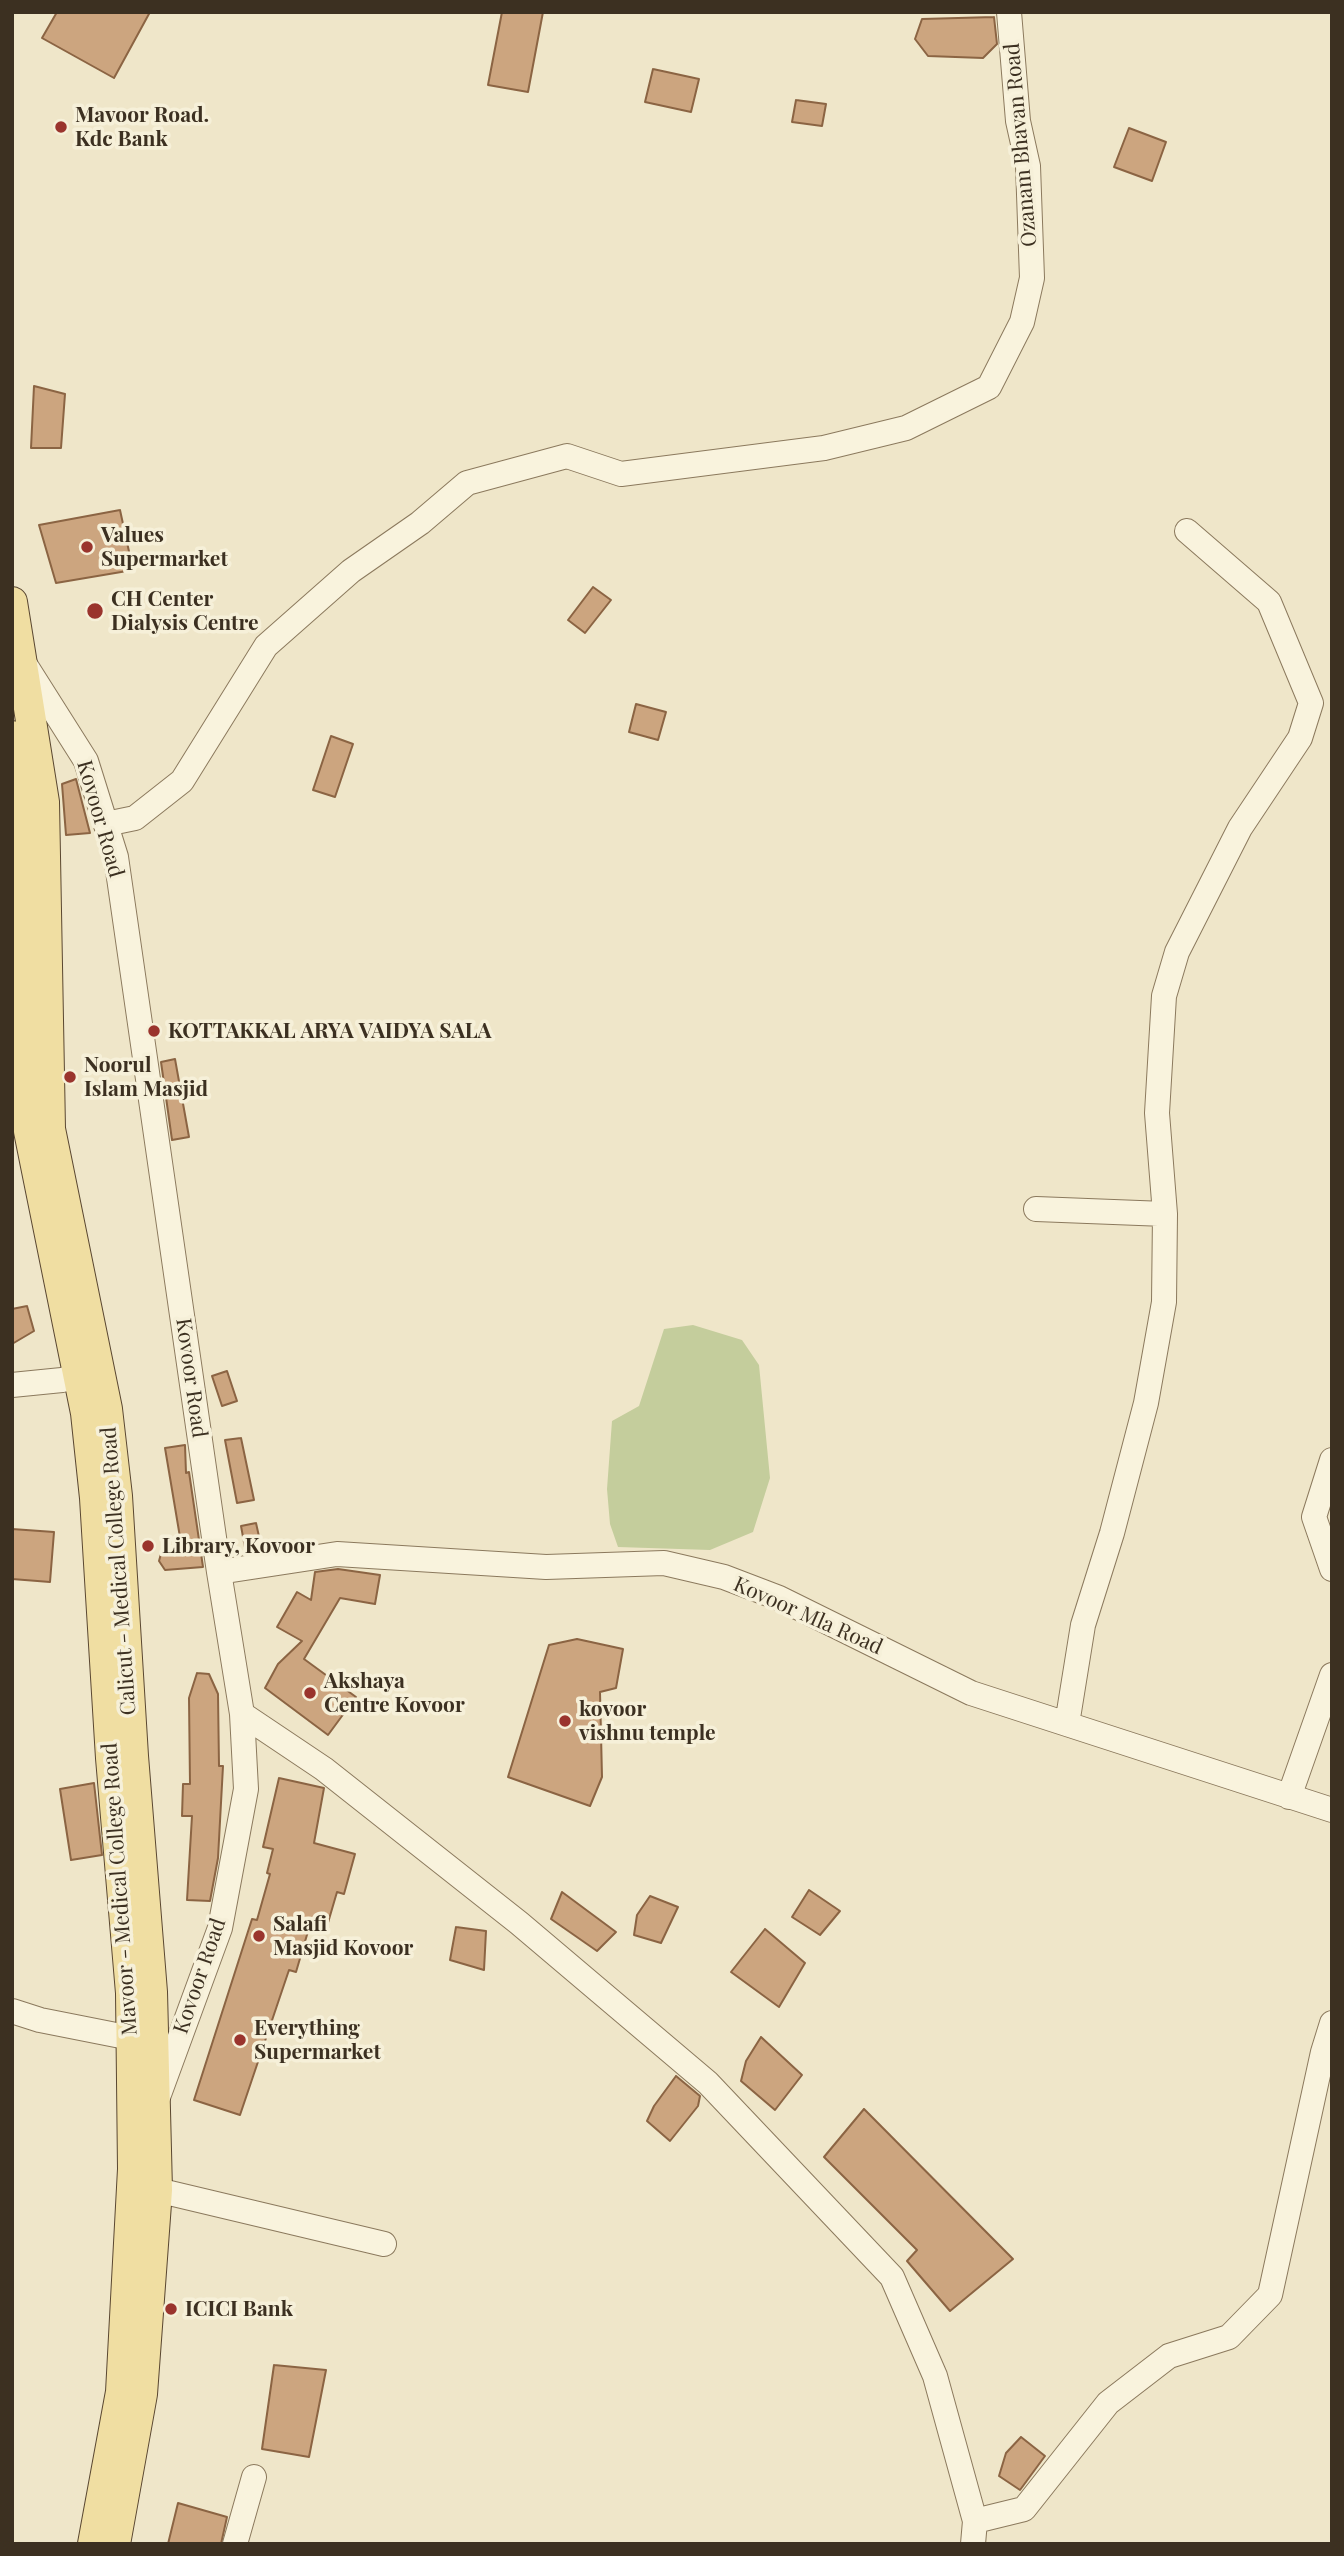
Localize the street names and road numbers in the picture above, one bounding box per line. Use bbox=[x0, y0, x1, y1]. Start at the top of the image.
street label: Ozanam Bhavan Road bbox=[1000, 42, 1042, 248]
street label: Kovoor Road bbox=[71, 758, 129, 880]
street label: Kovoor Road bbox=[170, 1317, 212, 1439]
street label: Calicut - Medical College Road bbox=[96, 1426, 142, 1716]
street label: Kovoor Mla Road bbox=[730, 1572, 886, 1660]
street label: Mavoor - Medical College Road bbox=[97, 1742, 143, 2036]
street label: Kovoor Road bbox=[168, 1915, 232, 2037]

